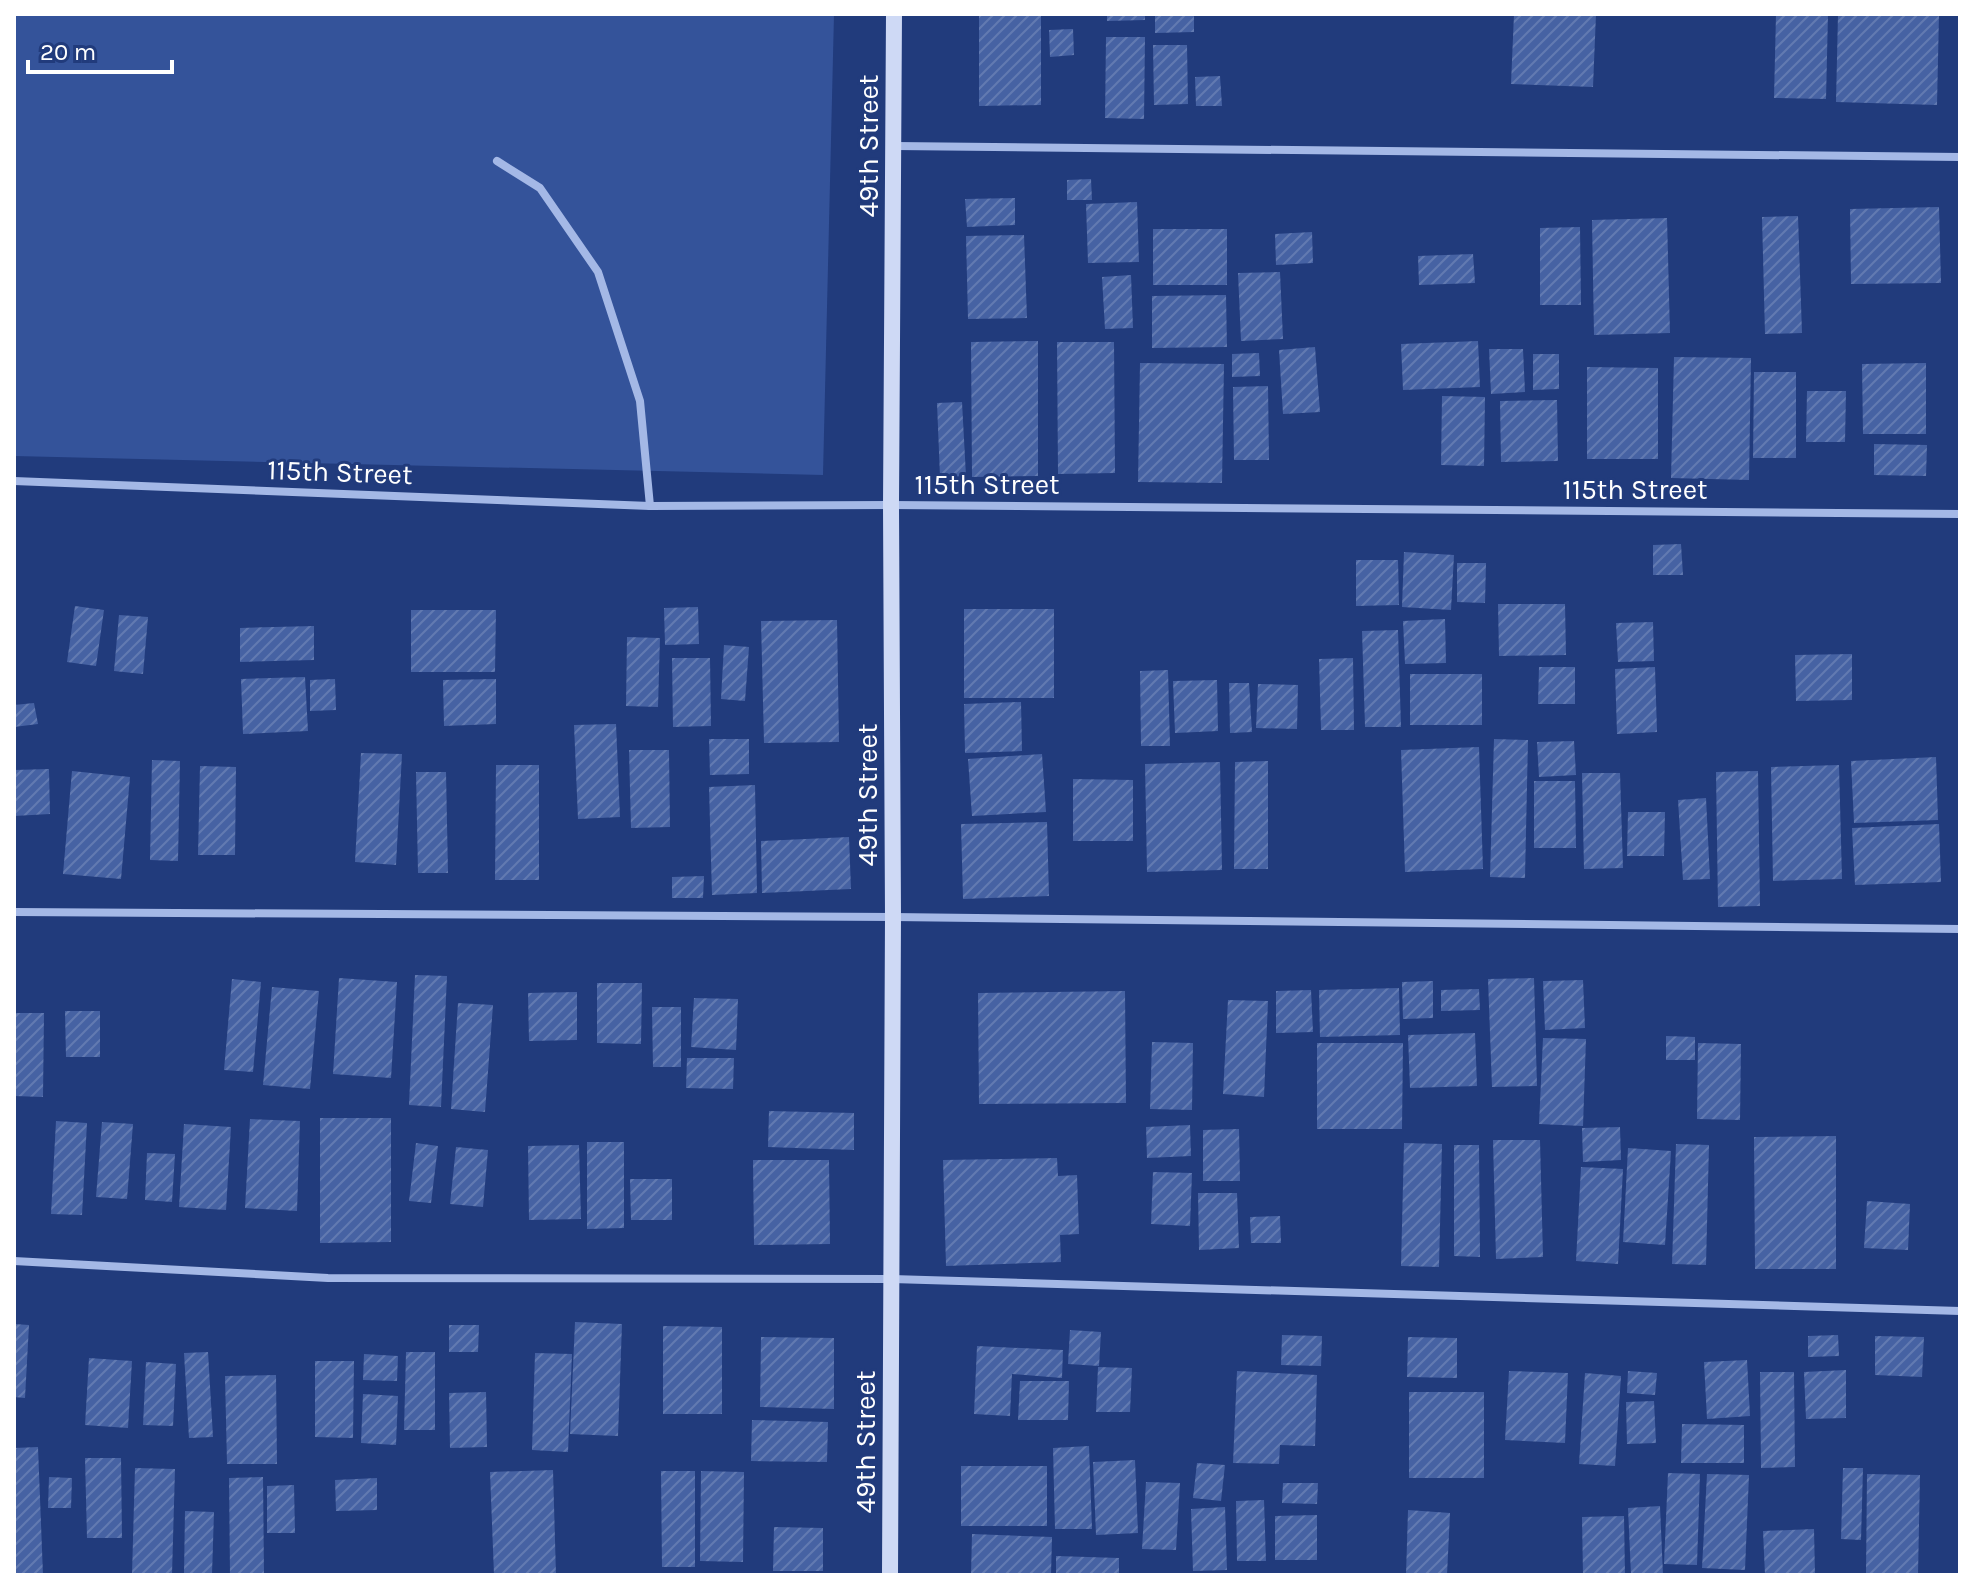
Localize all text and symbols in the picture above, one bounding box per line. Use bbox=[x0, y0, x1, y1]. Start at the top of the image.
scale bar bbox=[28, 24, 172, 74]
text: 20 m bbox=[40, 38, 96, 66]
street label: 49th Street bbox=[852, 75, 885, 217]
street label: 115th Street bbox=[267, 453, 413, 491]
street label: 115th Street bbox=[914, 468, 1060, 501]
street label: 115th Street bbox=[1562, 473, 1708, 506]
street label: 49th Street bbox=[851, 724, 884, 866]
street label: 49th Street bbox=[849, 1371, 882, 1513]

